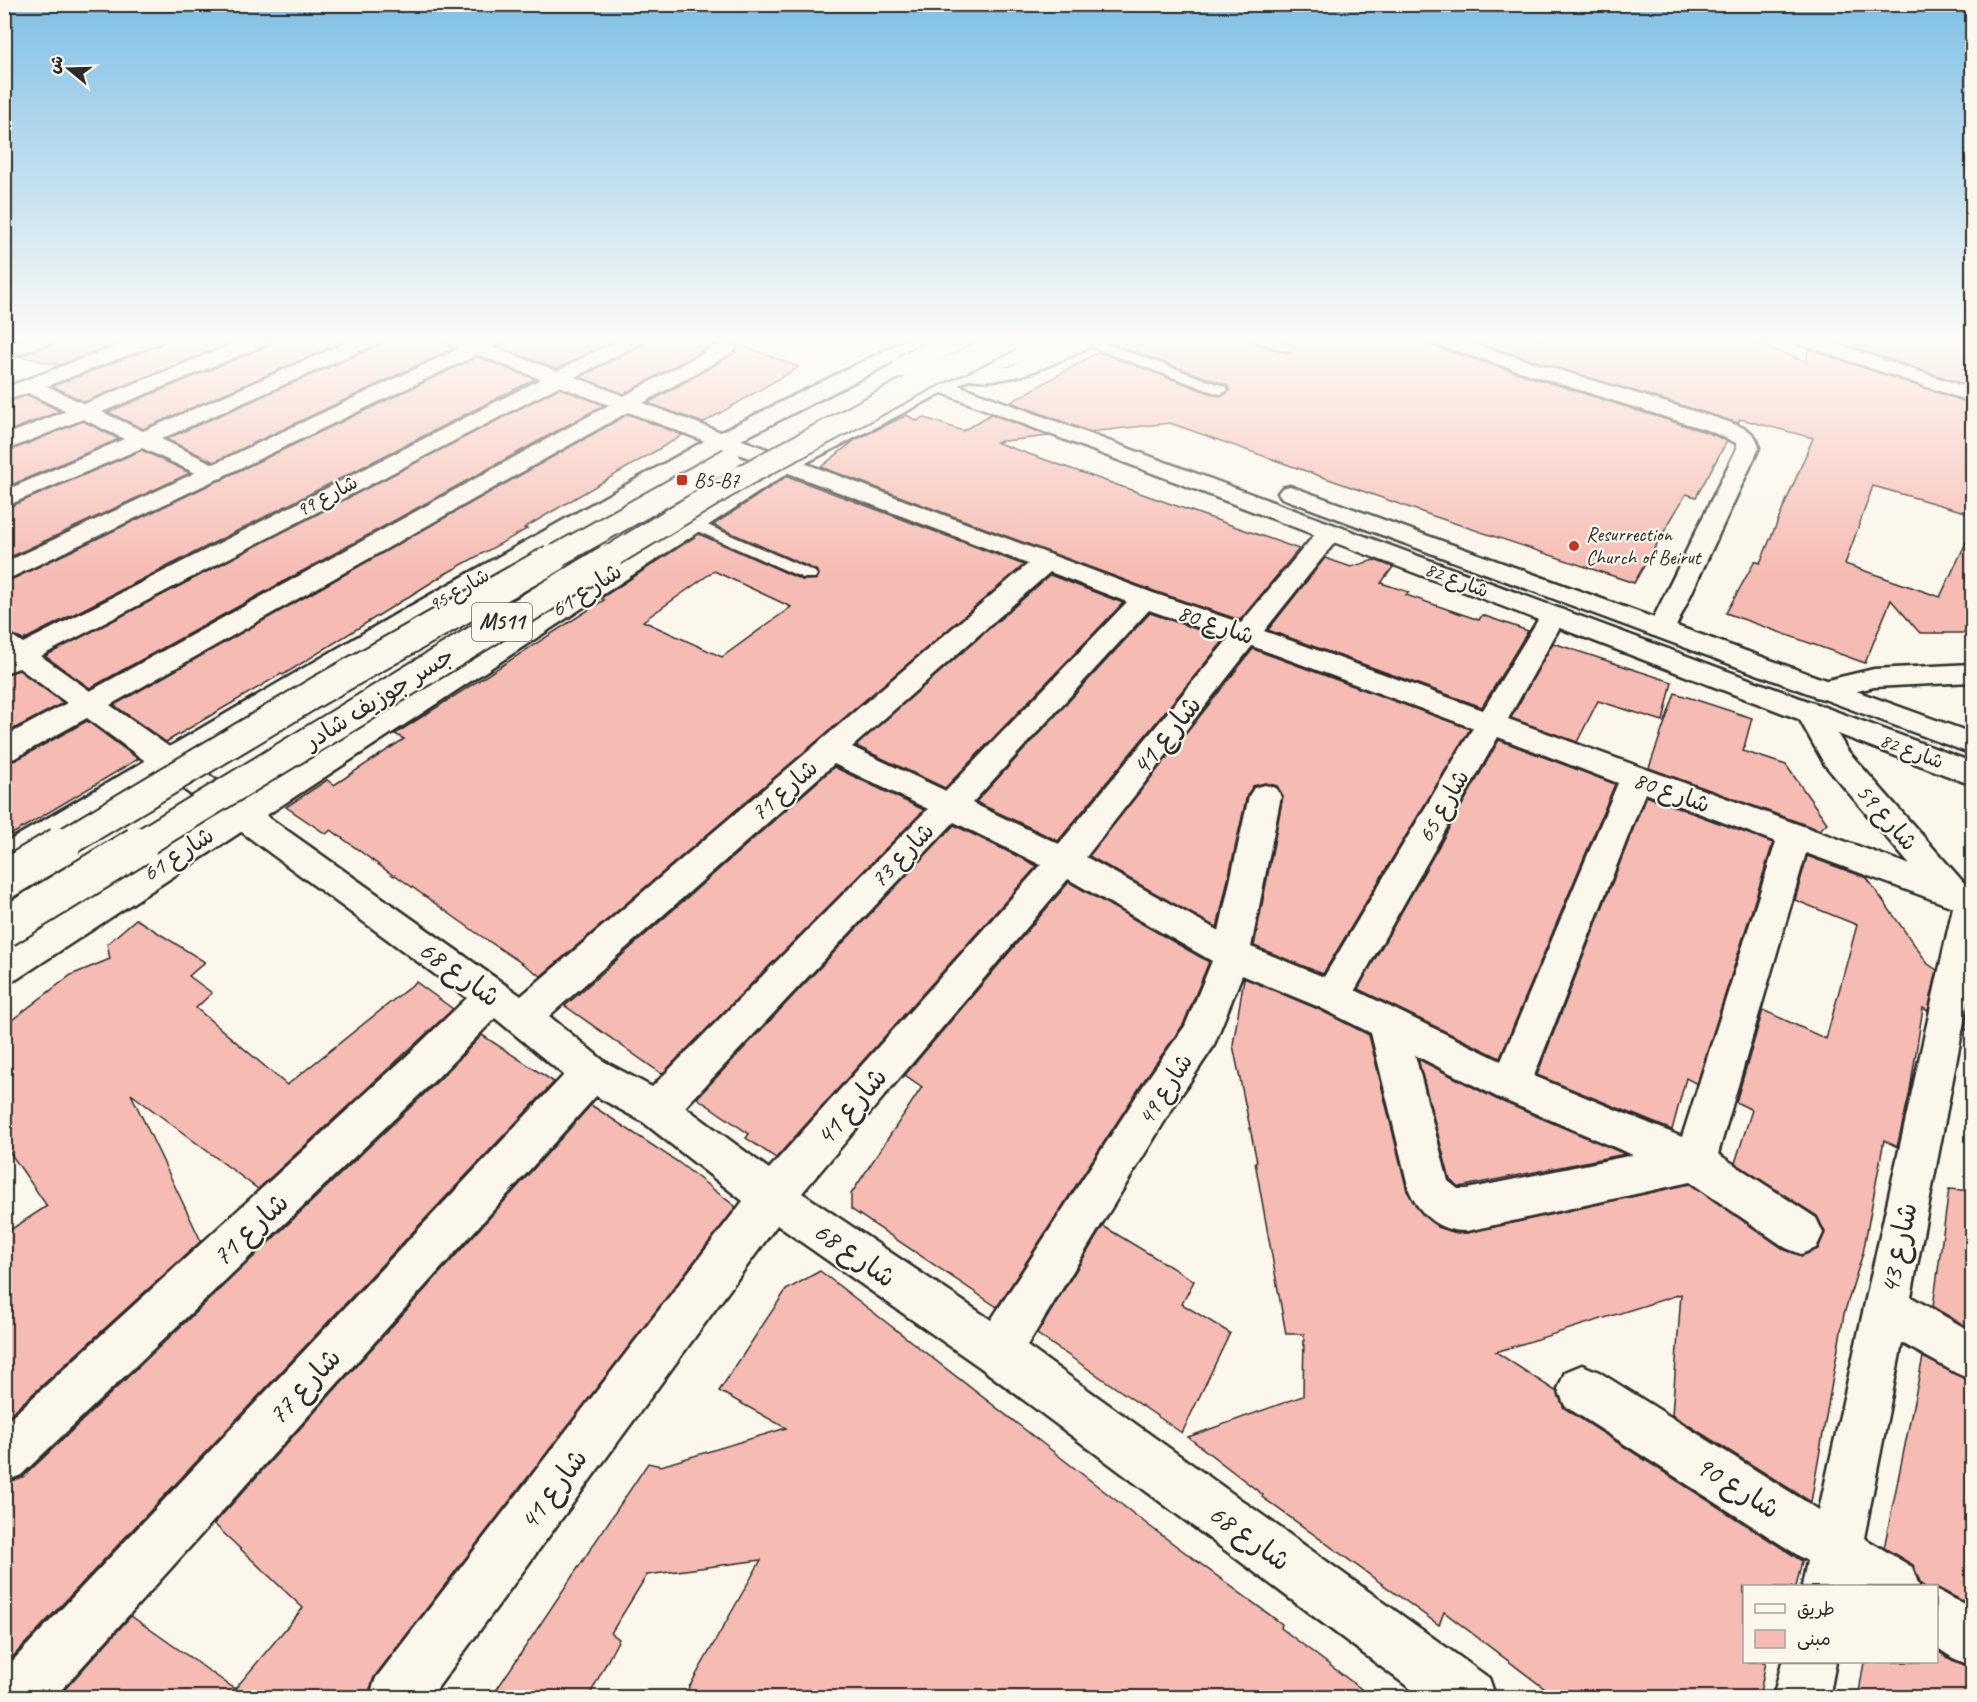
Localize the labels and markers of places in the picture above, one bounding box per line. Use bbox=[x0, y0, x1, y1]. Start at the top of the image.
place label: B5-B7 bbox=[694, 468, 740, 493]
marker: B5-B7 bbox=[675, 473, 689, 487]
place label: Resurrection Church of Beirut bbox=[1586, 522, 1703, 570]
marker: Resurrection Church of Beirut bbox=[1567, 539, 1581, 553]

